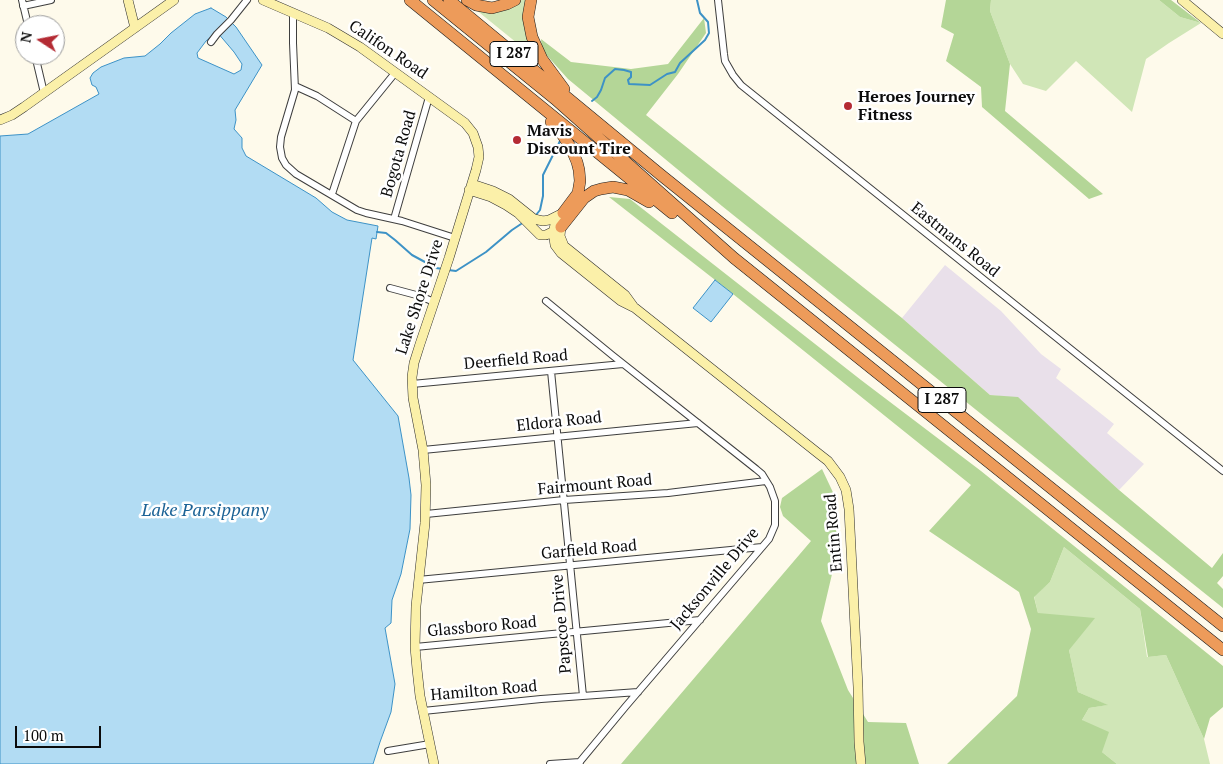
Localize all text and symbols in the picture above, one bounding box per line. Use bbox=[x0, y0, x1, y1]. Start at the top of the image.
north arrow bbox=[15, 15, 65, 65]
street label: Califon Road bbox=[345, 17, 431, 83]
text: N bbox=[15, 30, 36, 44]
road number: I 287 bbox=[490, 42, 538, 66]
place label: Heroes Journey Fitness bbox=[858, 87, 975, 125]
marker: Heroes Journey Fitness bbox=[842, 100, 854, 112]
street label: Bogota Road bbox=[377, 108, 421, 200]
place label: Mavis Discount Tire bbox=[527, 121, 631, 159]
marker: Mavis Discount Tire bbox=[511, 134, 523, 146]
street label: Eastmans Road bbox=[907, 199, 1003, 281]
street label: Lake Shore Drive bbox=[392, 237, 448, 357]
street label: Deerfield Road bbox=[463, 346, 569, 374]
road number: I 287 bbox=[918, 388, 966, 412]
street label: Eldora Road bbox=[515, 408, 603, 436]
street label: Fairmount Road bbox=[537, 470, 653, 500]
street label: Entin Road bbox=[821, 493, 847, 573]
water label: Lake Parsippany bbox=[142, 500, 268, 522]
street label: Jacksonville Drive bbox=[667, 524, 763, 634]
street label: Garfield Road bbox=[540, 536, 638, 564]
street label: Papscoe Drive bbox=[548, 574, 576, 674]
street label: Glassboro Road bbox=[426, 613, 538, 641]
street label: Hamilton Road bbox=[430, 677, 538, 705]
scale bar bbox=[18, 716, 104, 748]
text: 100 m bbox=[23, 725, 64, 745]

